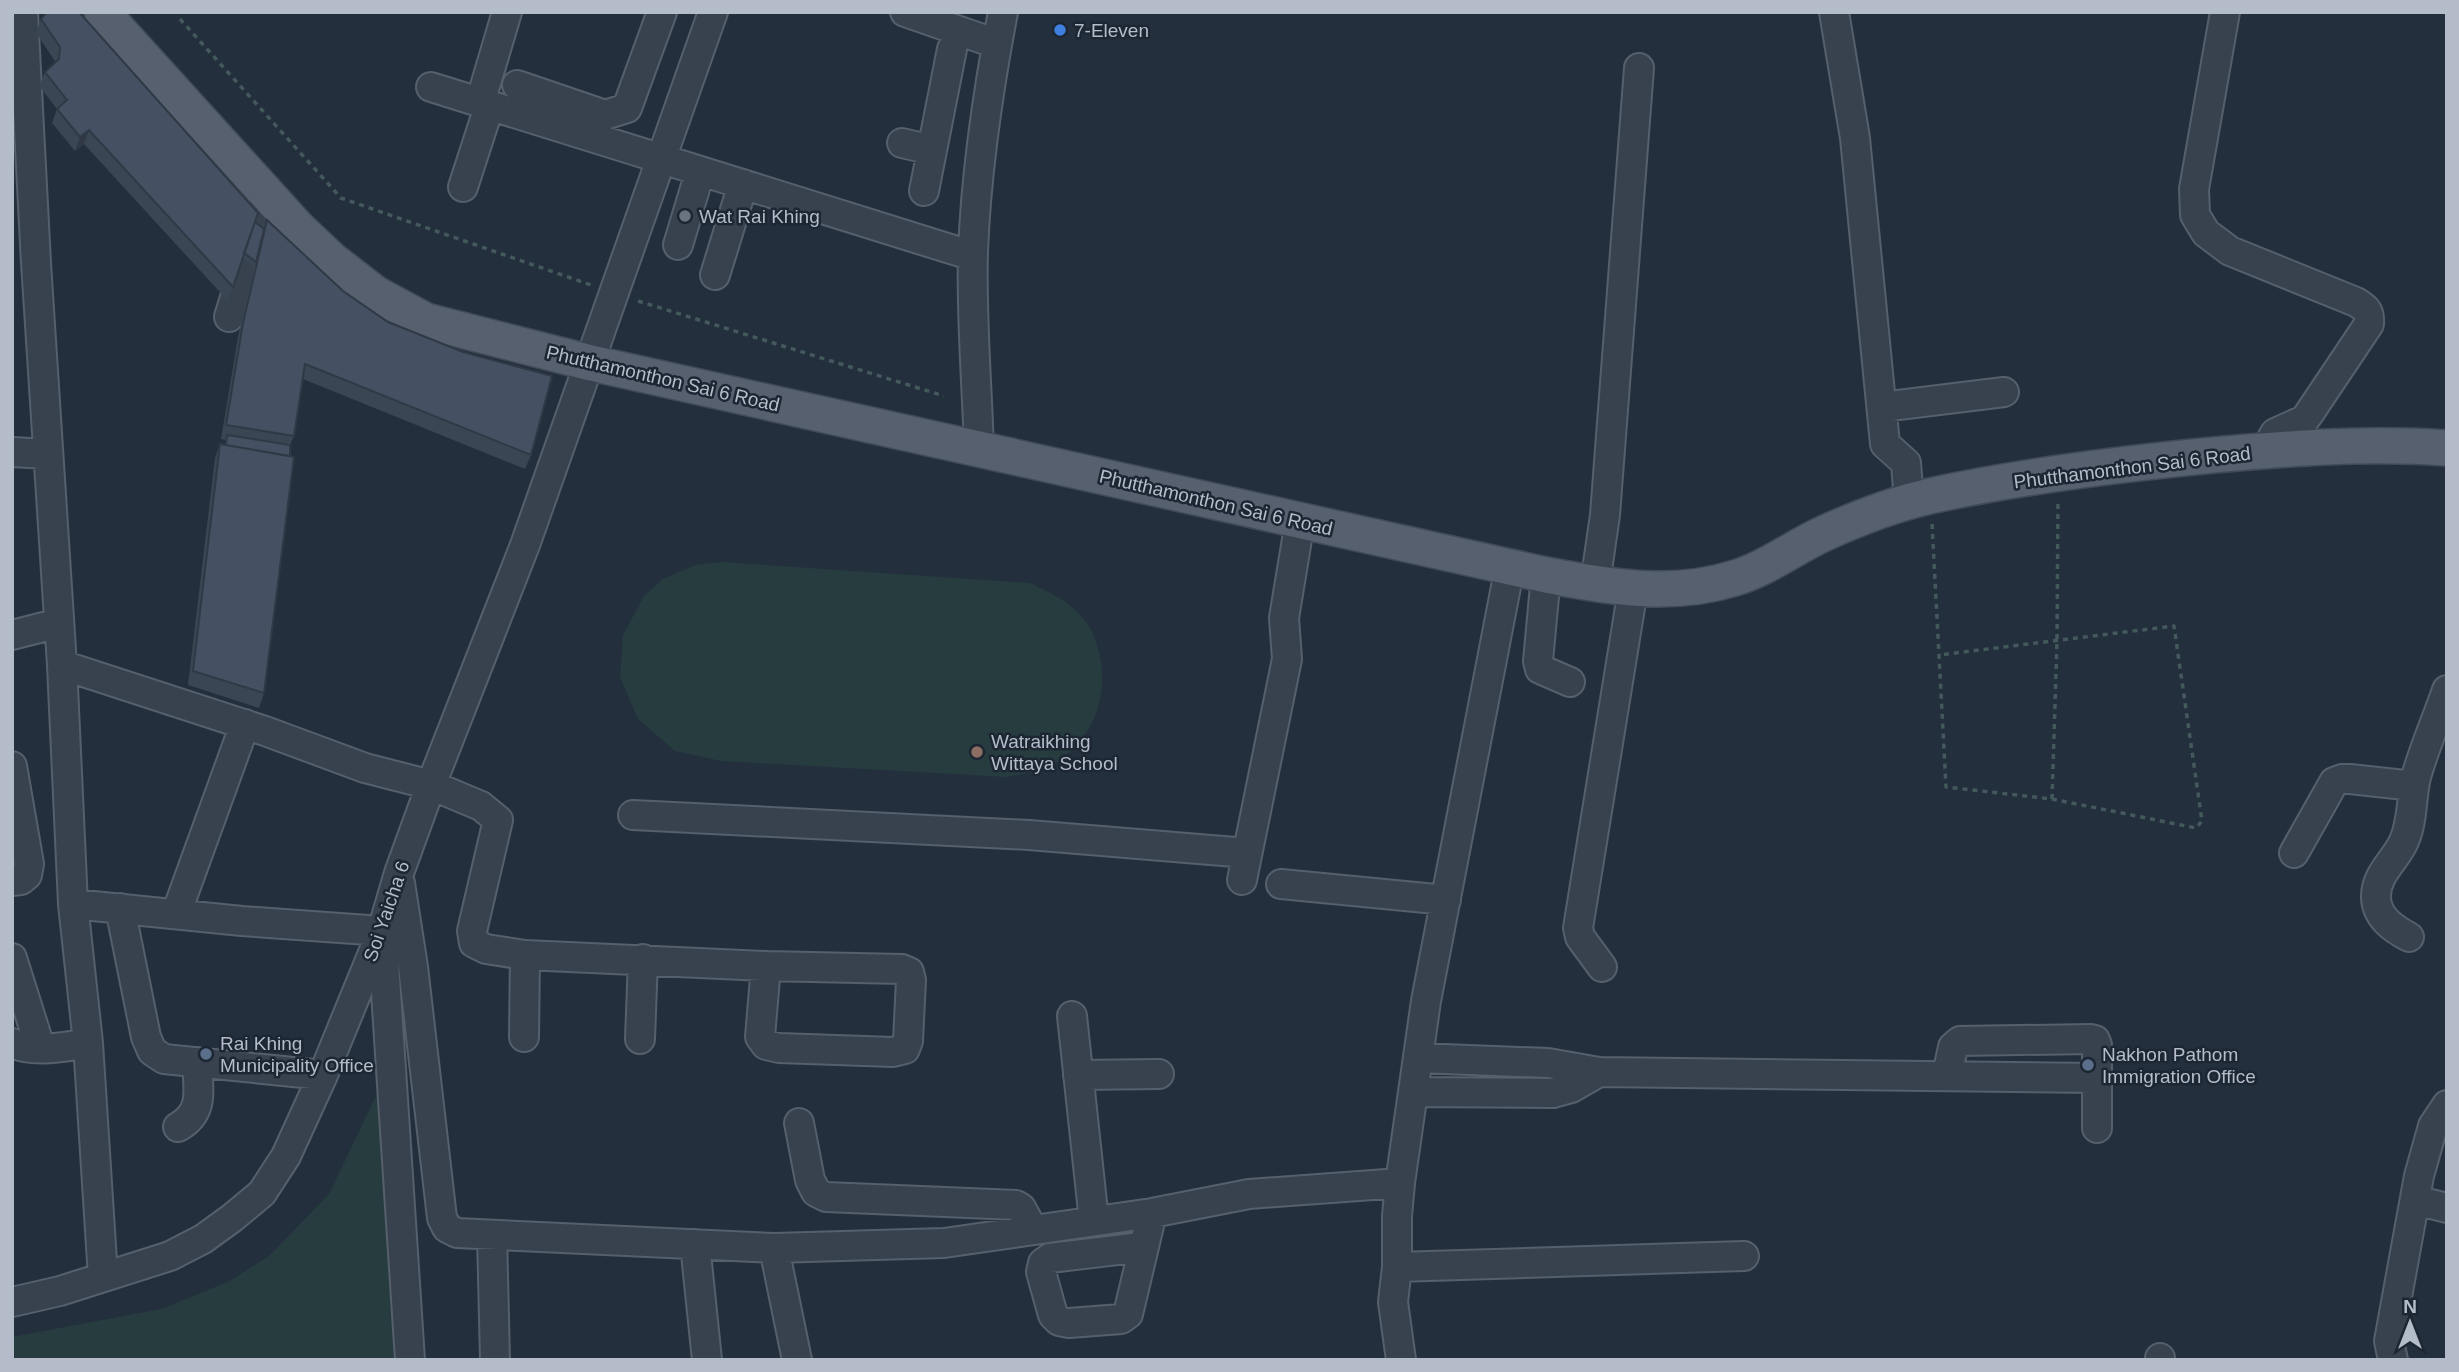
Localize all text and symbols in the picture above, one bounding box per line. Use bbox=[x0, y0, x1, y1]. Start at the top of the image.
place label: 7-Eleven bbox=[1074, 20, 1149, 41]
marker: 7-Eleven bbox=[1052, 22, 1068, 38]
place label: Wat Rai Khing bbox=[699, 206, 820, 227]
marker: Wat Rai Khing bbox=[677, 208, 693, 224]
street label: Phutthamonthon Sai 6 Road bbox=[544, 341, 782, 416]
street label: Phutthamonthon Sai 6 Road bbox=[2012, 443, 2252, 492]
street label: Phutthamonthon Sai 6 Road bbox=[1097, 465, 1335, 540]
place label: Watraikhing Wittaya School bbox=[991, 731, 1118, 774]
marker: Watraikhing Wittaya School bbox=[969, 744, 985, 760]
street label: Soi Yaicha 6 bbox=[359, 858, 413, 964]
place label: Rai Khing Municipality Office bbox=[220, 1033, 374, 1076]
place label: Nakhon Pathom Immigration Office bbox=[2102, 1044, 2256, 1087]
marker: Rai Khing Municipality Office bbox=[198, 1046, 214, 1062]
marker: Nakhon Pathom Immigration Office bbox=[2080, 1057, 2096, 1073]
north arrow bbox=[2375, 1288, 2445, 1358]
text: N bbox=[2403, 1296, 2417, 1317]

